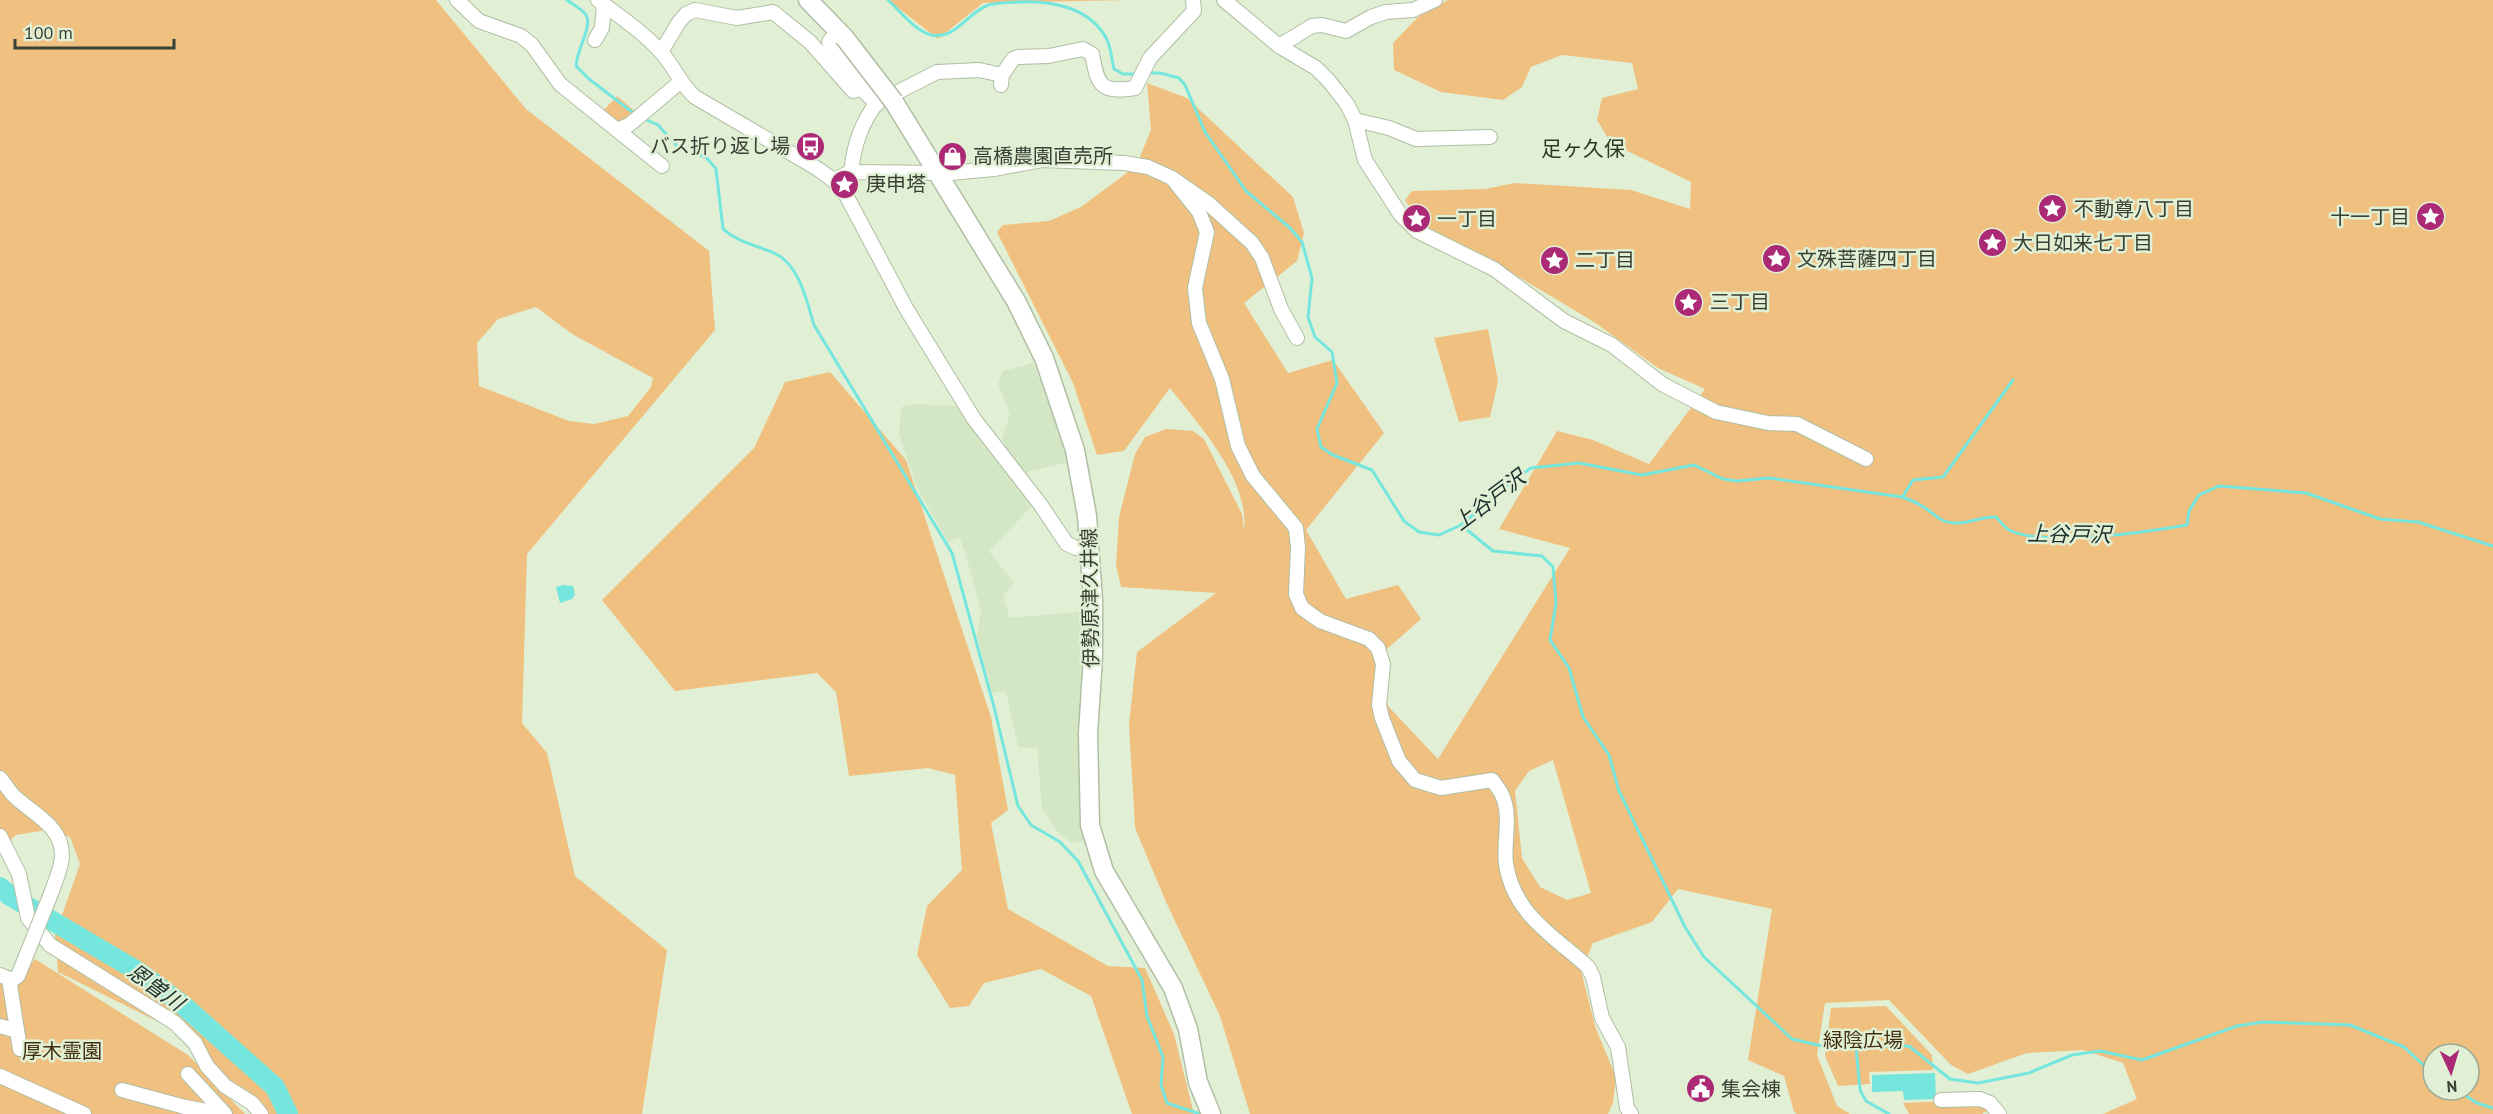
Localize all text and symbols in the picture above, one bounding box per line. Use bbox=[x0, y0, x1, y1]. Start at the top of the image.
scale bar bbox=[15, 12, 174, 50]
text: 100 m bbox=[24, 21, 73, 44]
bus stop icon: バス折り返し場 bbox=[795, 130, 827, 162]
place label: バス折り返し場 bbox=[650, 133, 790, 159]
district label: 足ヶ久保 bbox=[1541, 135, 1625, 162]
shop icon: 高橋農園直売所 bbox=[936, 140, 968, 172]
place label: 高橋農園直売所 bbox=[973, 143, 1113, 169]
place icon: 庚申塔 bbox=[829, 168, 861, 200]
place label: 庚申塔 bbox=[866, 171, 926, 197]
place icon: 不動尊八丁目 bbox=[2037, 193, 2069, 225]
place label: 不動尊八丁目 bbox=[2074, 196, 2194, 222]
place icon: 十一丁目 bbox=[2415, 201, 2447, 233]
place icon: 一丁目 bbox=[1400, 203, 1432, 235]
place label: 十一丁目 bbox=[2330, 204, 2410, 230]
place label: 一丁目 bbox=[1437, 206, 1497, 232]
place icon: 大日如来七丁目 bbox=[1976, 227, 2008, 259]
place label: 大日如来七丁目 bbox=[2013, 230, 2153, 256]
place icon: 文殊菩薩四丁目 bbox=[1760, 243, 1792, 275]
place icon: 二丁目 bbox=[1538, 244, 1570, 276]
place label: 文殊菩薩四丁目 bbox=[1797, 246, 1937, 272]
place label: 二丁目 bbox=[1575, 247, 1635, 273]
place icon: 三丁目 bbox=[1673, 286, 1705, 318]
place label: 三丁目 bbox=[1710, 289, 1770, 315]
water label: 上谷戸沢 bbox=[1447, 462, 1533, 536]
water label: 上谷戸沢 bbox=[2027, 520, 2114, 548]
street label: 伊勢原津久井線 bbox=[1076, 528, 1104, 668]
water label: 恩曽川 bbox=[123, 958, 191, 1018]
park label: 緑陰広場 bbox=[1823, 1027, 1903, 1053]
park label: 厚木霊園 bbox=[22, 1038, 102, 1064]
north arrow bbox=[2421, 1042, 2481, 1102]
public building icon: 集会棟 bbox=[1684, 1073, 1716, 1105]
place label: 集会棟 bbox=[1721, 1076, 1781, 1102]
text: N bbox=[2446, 1077, 2458, 1097]

